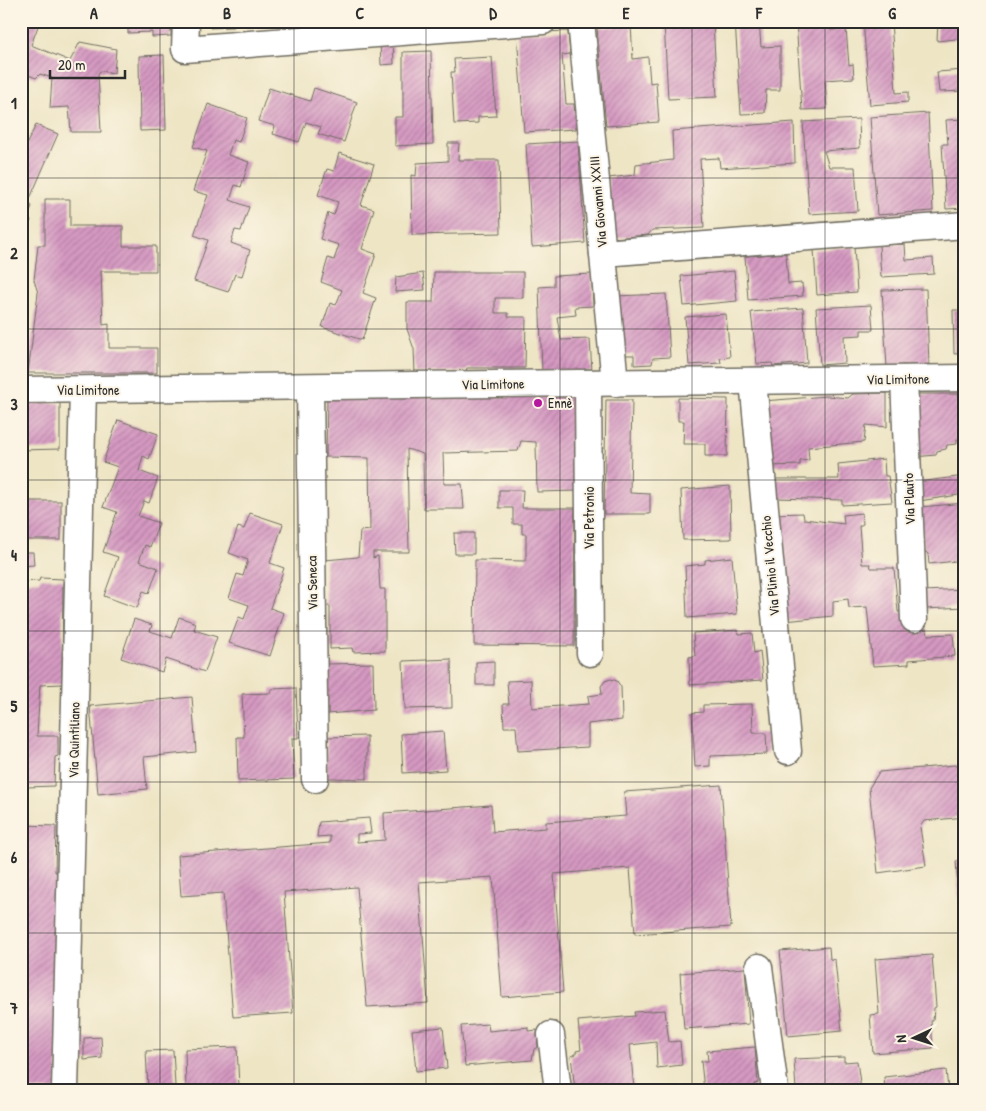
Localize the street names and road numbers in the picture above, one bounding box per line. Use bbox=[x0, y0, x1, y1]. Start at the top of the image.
street label: Via Giovanni XXIII bbox=[584, 155, 611, 249]
street label: Via Limitone bbox=[866, 368, 930, 389]
street label: Via Limitone bbox=[461, 373, 525, 394]
street label: Via Limitone bbox=[56, 380, 120, 399]
street label: Via Plauto bbox=[898, 472, 919, 525]
street label: Via Petronio bbox=[579, 486, 598, 549]
street label: Via Plinio il Vecchio bbox=[756, 515, 783, 617]
street label: Via Seneca bbox=[302, 555, 321, 610]
street label: Via Quintiliano bbox=[63, 701, 84, 778]

